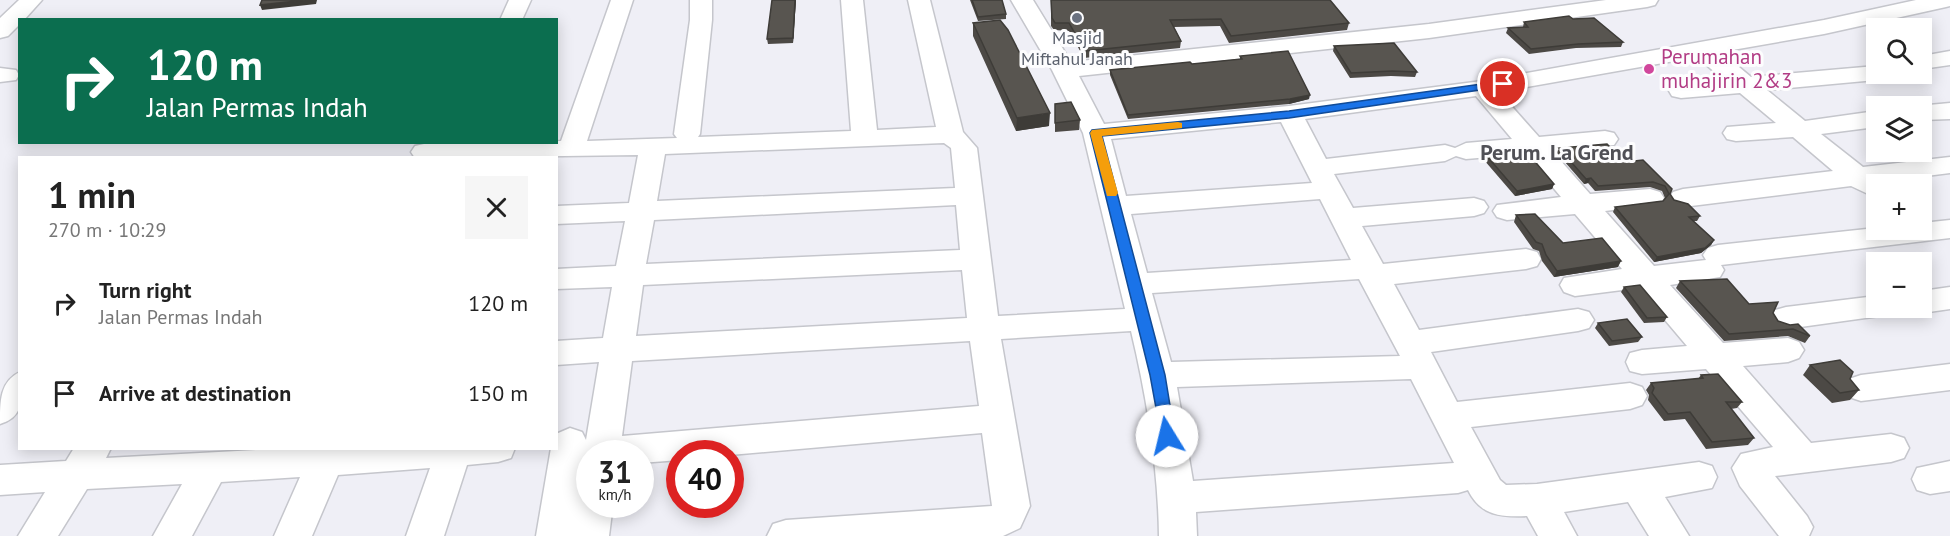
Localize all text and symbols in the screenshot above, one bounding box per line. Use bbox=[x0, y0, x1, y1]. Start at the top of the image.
marker: Masjid Miftahul Janah bbox=[1070, 11, 1084, 25]
map controls bbox=[1866, 18, 1932, 318]
button: search bbox=[1866, 18, 1932, 84]
place label: Masjid Miftahul Janah bbox=[1021, 26, 1133, 70]
text: 120 m bbox=[147, 37, 263, 92]
icon: right bbox=[48, 42, 126, 120]
place label: Perumahan muhajirin 2&3 bbox=[1661, 43, 1792, 94]
pin bbox=[1477, 58, 1528, 109]
marker: Perumahan muhajirin 2&3 bbox=[1642, 62, 1656, 76]
icon: arrive bbox=[1486, 67, 1519, 100]
text: Jalan Permas Indah bbox=[147, 90, 368, 124]
button: layers bbox=[1866, 96, 1932, 162]
district label: Perum. La Grend bbox=[1480, 138, 1634, 166]
text: 1 min bbox=[48, 171, 136, 218]
button: + bbox=[1866, 174, 1932, 240]
button: close bbox=[465, 176, 528, 239]
text: 270 m · 10:29 bbox=[48, 217, 166, 243]
button: − bbox=[1866, 252, 1932, 318]
text: Turn right bbox=[99, 276, 191, 304]
icon: right bbox=[48, 287, 81, 320]
text: 120 m bbox=[468, 289, 528, 317]
text: Jalan Permas Indah bbox=[99, 304, 263, 330]
icon: arrive bbox=[48, 377, 81, 410]
text: Arrive at destination bbox=[99, 379, 291, 407]
text: 150 m bbox=[468, 379, 528, 407]
position arrow bbox=[1135, 404, 1199, 468]
speed limit sign: 40 bbox=[666, 440, 744, 518]
text: 31 bbox=[598, 452, 632, 491]
text: km/h bbox=[599, 485, 631, 504]

